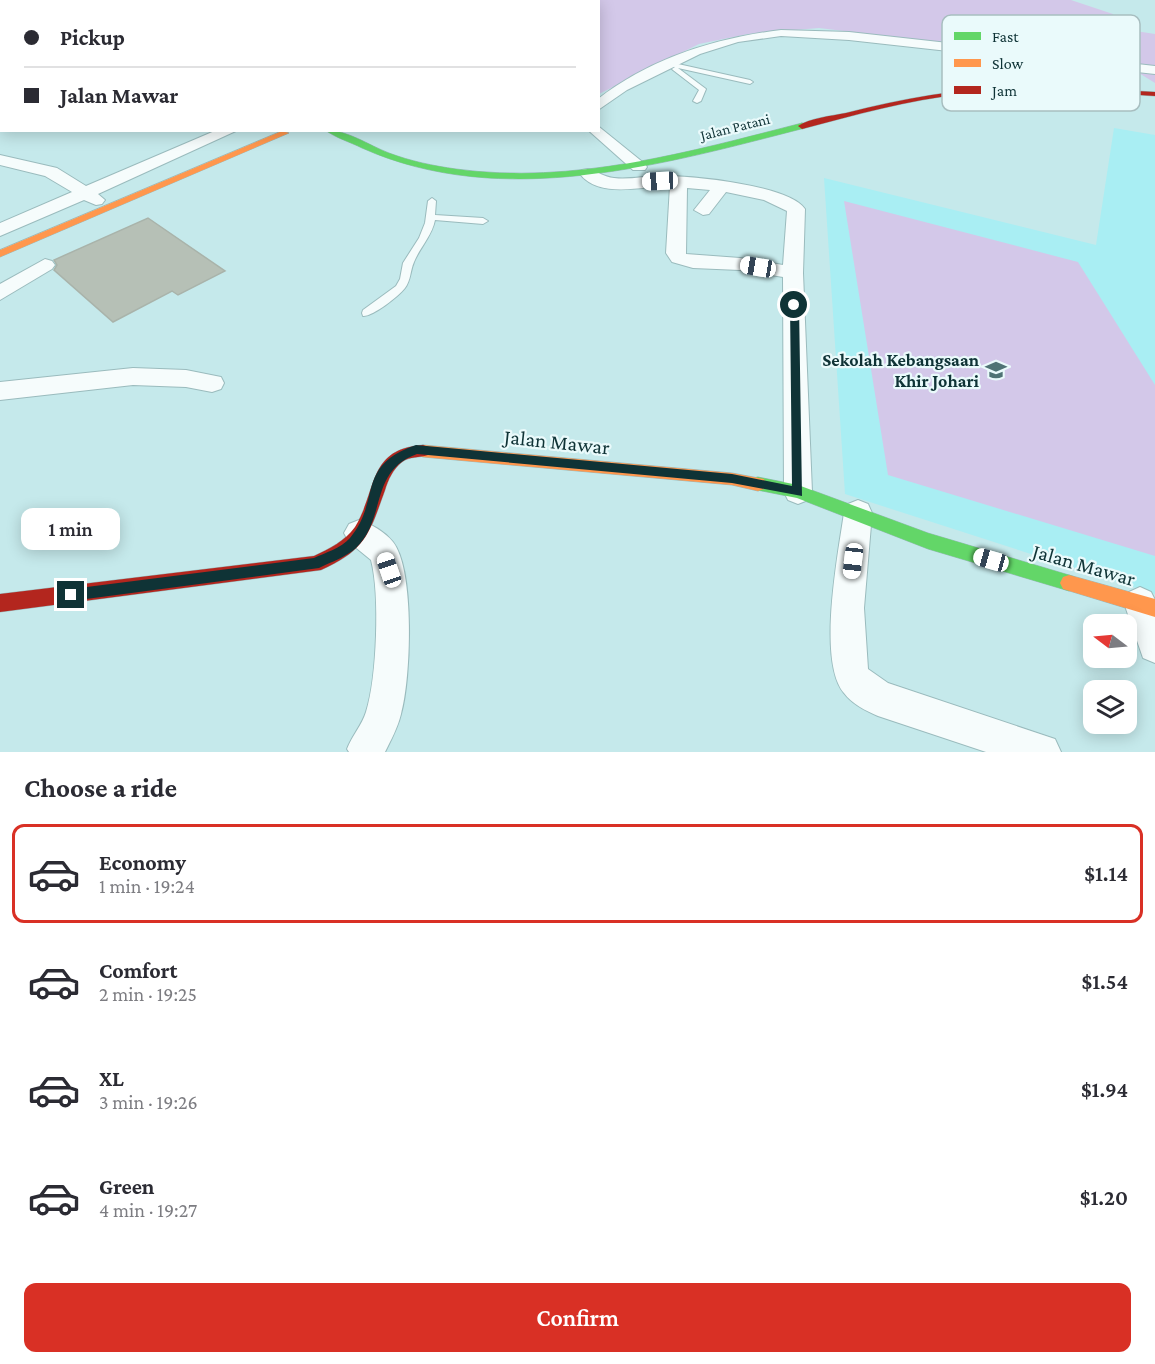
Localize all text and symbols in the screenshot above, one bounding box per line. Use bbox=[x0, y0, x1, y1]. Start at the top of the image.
legend bbox=[942, 15, 1140, 111]
text: Pickup bbox=[60, 25, 125, 50]
text: Fast bbox=[992, 28, 1019, 45]
text: Slow bbox=[992, 55, 1024, 72]
text: Jam bbox=[990, 82, 1017, 100]
text: Jalan Mawar bbox=[60, 83, 178, 108]
street label: Jalan Patani bbox=[697, 111, 772, 145]
car bbox=[642, 171, 678, 191]
car bbox=[739, 255, 777, 279]
route start bbox=[780, 291, 807, 318]
place label: Sekolah Kebangsaan Khir Johari bbox=[822, 350, 980, 391]
school or university icon: Sekolah Kebangsaan Khir Johari bbox=[984, 358, 1008, 382]
street label: Jalan Mawar bbox=[501, 424, 611, 460]
callout: 1 min bbox=[22, 508, 121, 550]
text: 1 min bbox=[48, 518, 93, 540]
street label: Jalan Mawar bbox=[1028, 538, 1139, 591]
car bbox=[842, 542, 864, 580]
car bbox=[971, 546, 1011, 574]
car bbox=[375, 550, 403, 590]
route end bbox=[57, 581, 84, 608]
north arrow bbox=[1083, 614, 1137, 668]
map controls bbox=[1083, 614, 1137, 734]
button: layers bbox=[1083, 680, 1137, 734]
text: Choose a ride bbox=[24, 773, 177, 803]
icon: car bbox=[27, 847, 81, 901]
text: Economy bbox=[99, 850, 186, 875]
text: $1.14 bbox=[1084, 861, 1128, 886]
text: 1 min · 19:24 bbox=[99, 875, 195, 897]
icon: car bbox=[27, 955, 81, 1009]
text: Comfort bbox=[99, 958, 177, 983]
text: $1.54 bbox=[1082, 969, 1128, 994]
text: 2 min · 19:25 bbox=[99, 983, 197, 1005]
icon: car bbox=[27, 1063, 81, 1117]
text: XL bbox=[99, 1066, 124, 1091]
text: $1.94 bbox=[1081, 1077, 1128, 1102]
text: 3 min · 19:26 bbox=[99, 1091, 198, 1113]
icon: car bbox=[27, 1171, 81, 1225]
text: Green bbox=[99, 1174, 155, 1199]
text: $1.20 bbox=[1080, 1185, 1128, 1210]
text: 4 min · 19:27 bbox=[99, 1199, 197, 1221]
button: Confirm bbox=[24, 1283, 1131, 1352]

